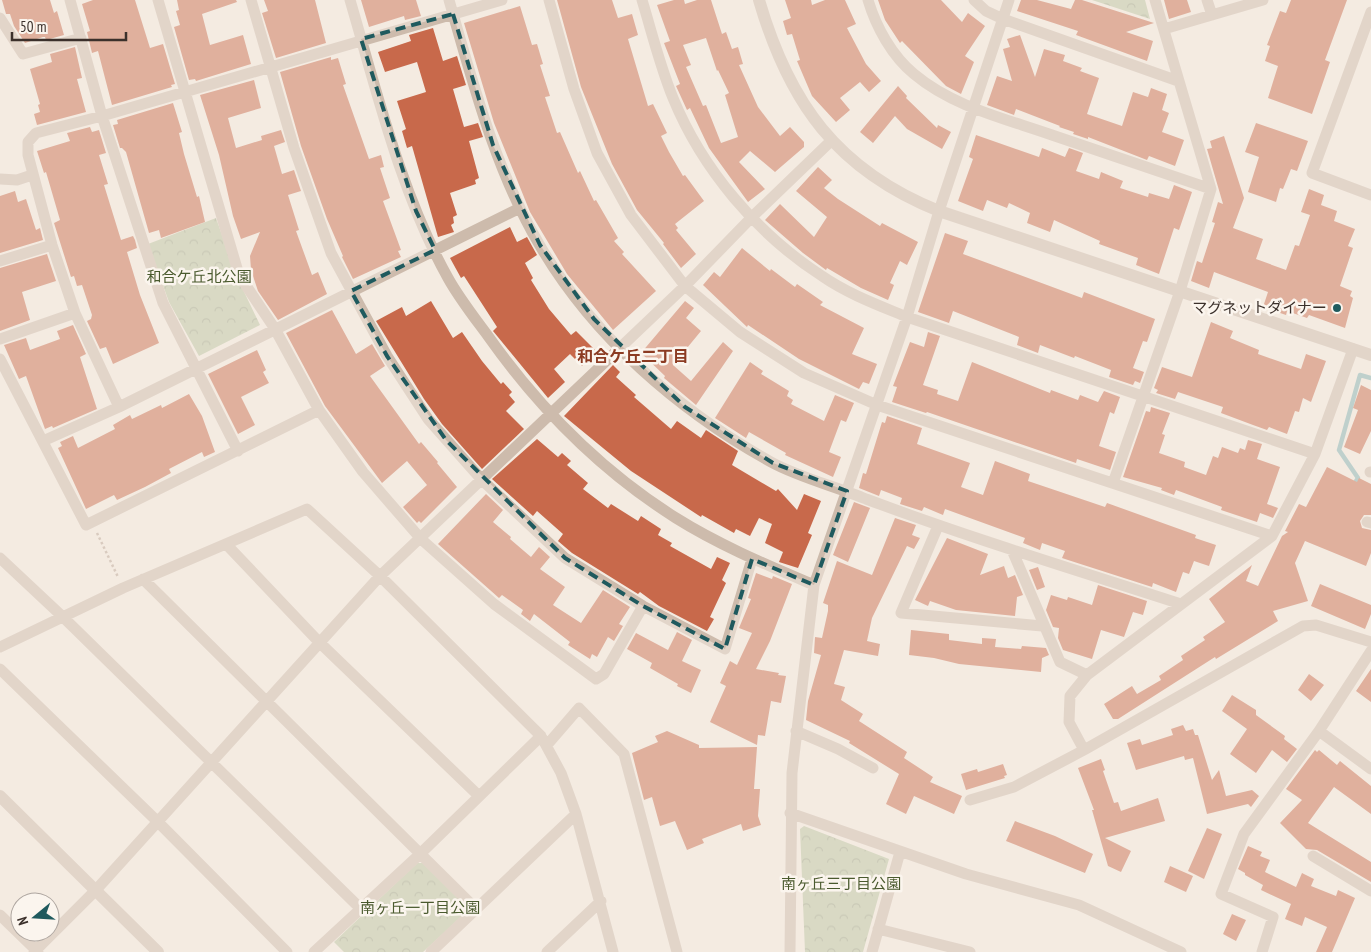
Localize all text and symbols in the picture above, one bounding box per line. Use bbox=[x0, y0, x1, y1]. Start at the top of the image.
scale bar bbox=[12, 10, 126, 42]
text: 50 m bbox=[20, 17, 46, 36]
park label: 和合ケ丘北公園 bbox=[146, 267, 252, 286]
place label: マグネットダイナー bbox=[1192, 298, 1327, 317]
marker: マグネットダイナー bbox=[1331, 302, 1343, 314]
district label: 和合ケ丘二丁目 bbox=[577, 346, 689, 366]
park label: 南ヶ丘三丁目公園 bbox=[781, 874, 901, 893]
north arrow bbox=[10, 892, 60, 942]
park label: 南ヶ丘一丁目公園 bbox=[360, 898, 480, 917]
text: N bbox=[13, 915, 32, 927]

